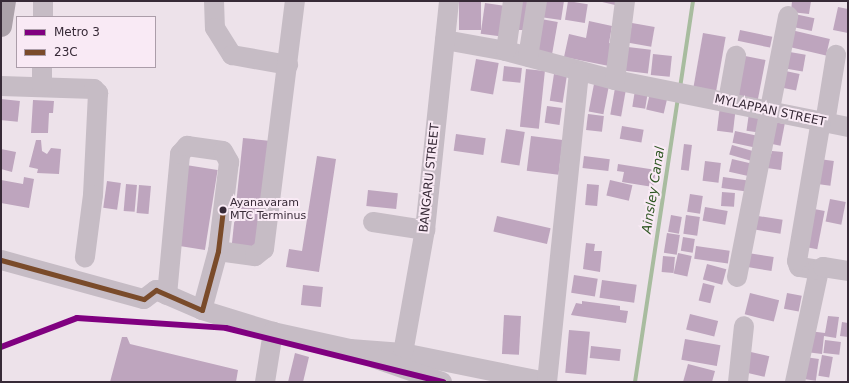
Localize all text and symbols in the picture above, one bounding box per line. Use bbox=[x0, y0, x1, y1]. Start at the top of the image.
legend bbox=[16, 16, 156, 68]
text: Metro 3 bbox=[54, 25, 100, 39]
text: 23C bbox=[54, 45, 78, 59]
street label: MYLAPPAN STREET bbox=[713, 92, 827, 130]
street label: BANGARU STREET bbox=[417, 123, 443, 233]
water label: Ainsley Canal bbox=[639, 145, 669, 235]
place label: Ayanavaram MTC Terminus bbox=[230, 197, 306, 223]
marker: Ayanavaram MTC Terminus bbox=[218, 205, 228, 215]

